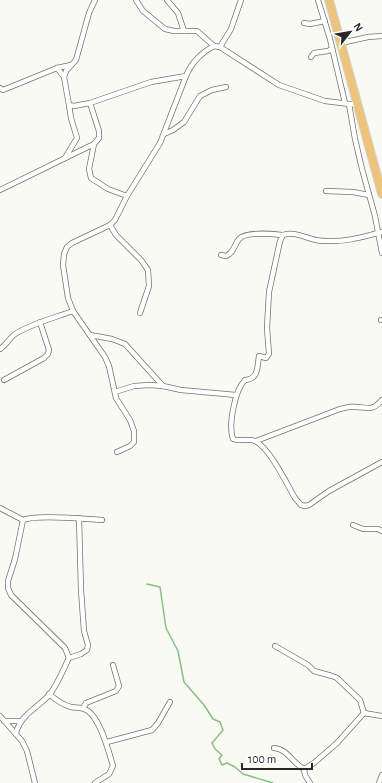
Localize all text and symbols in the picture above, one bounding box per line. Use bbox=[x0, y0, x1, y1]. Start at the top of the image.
north arrow bbox=[330, 12, 370, 52]
text: N bbox=[351, 21, 365, 33]
scale bar bbox=[242, 745, 312, 771]
text: 100 m bbox=[248, 753, 276, 765]

